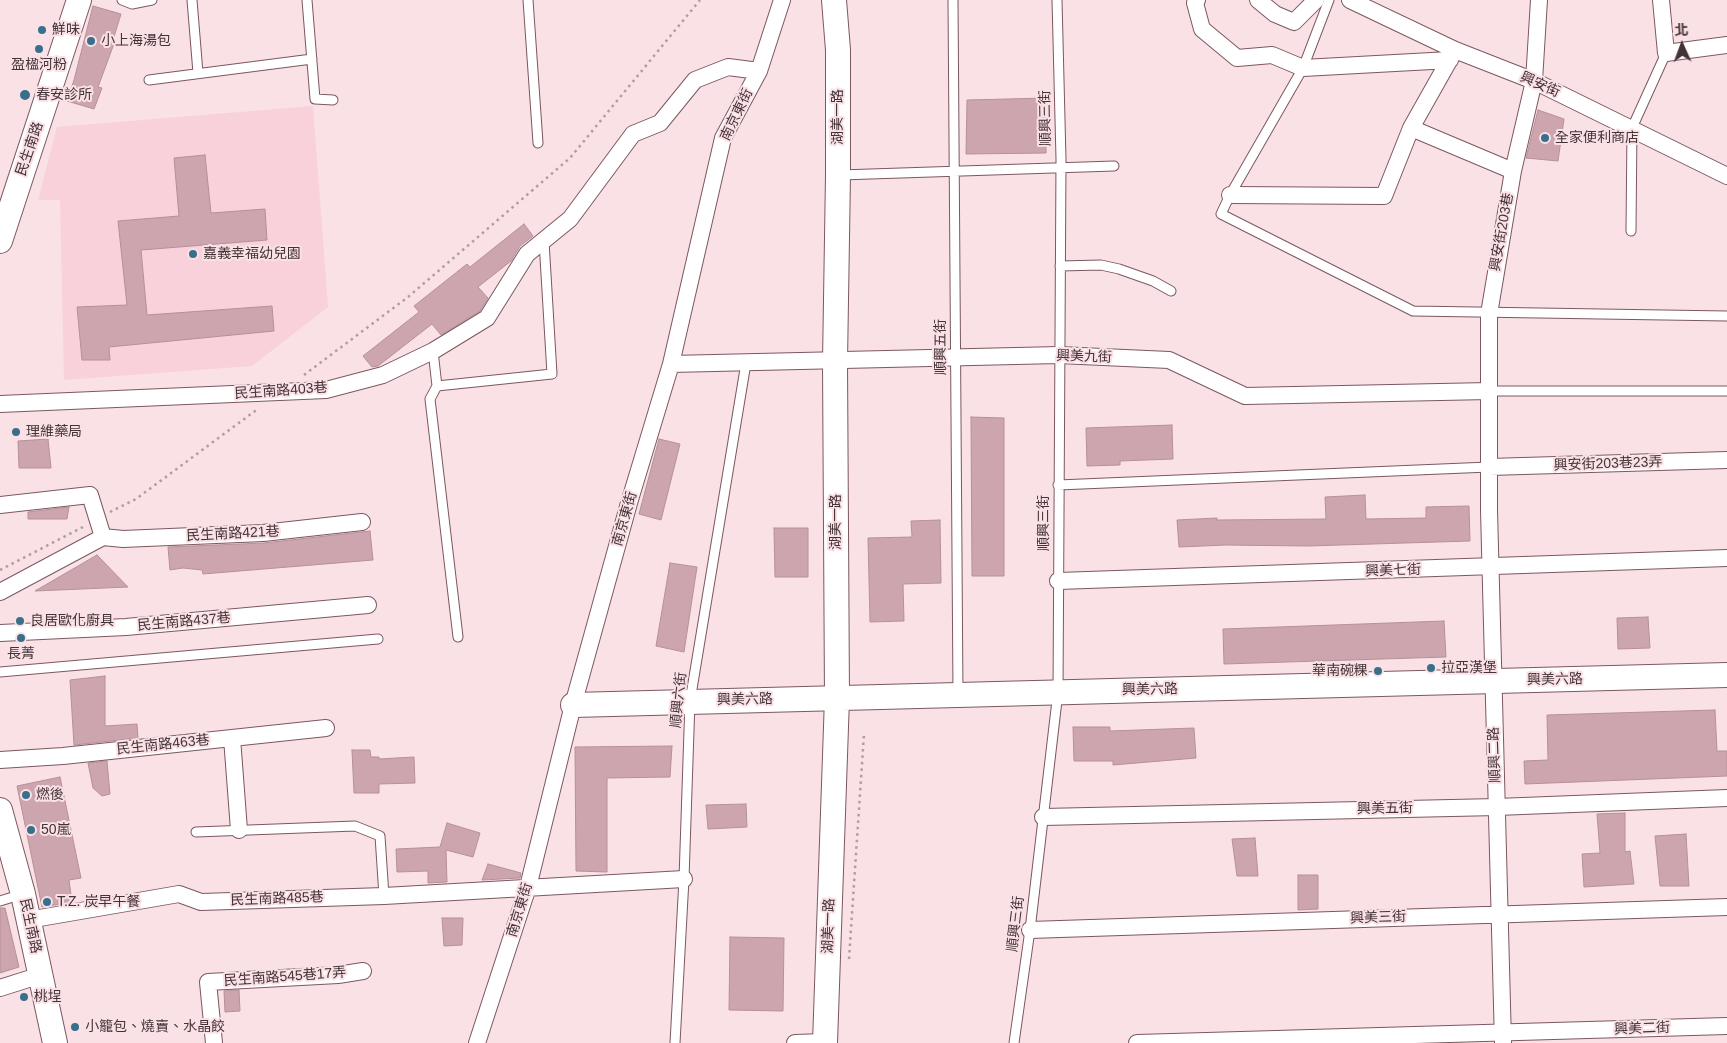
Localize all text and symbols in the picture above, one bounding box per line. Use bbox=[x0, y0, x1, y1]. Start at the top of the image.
north arrow bbox=[1657, 20, 1707, 70]
place label: 鮮味 bbox=[52, 22, 80, 38]
text: 北 bbox=[1674, 22, 1689, 38]
marker: 鮮味 bbox=[36, 24, 48, 36]
place label: 小上海湯包 bbox=[101, 33, 171, 49]
marker: 小上海湯包 bbox=[85, 35, 97, 47]
marker: 盈楹河粉 bbox=[33, 43, 45, 55]
place label: 盈楹河粉 bbox=[11, 57, 67, 73]
street label: 興安街 bbox=[1517, 69, 1563, 101]
street label: 南京東街 bbox=[717, 86, 757, 144]
place label: 春安診所 bbox=[36, 87, 92, 103]
marker: 春安診所 bbox=[18, 88, 32, 102]
street label: 湖美一路 bbox=[830, 89, 846, 145]
street label: 順興三街 bbox=[1037, 90, 1055, 146]
street label: 民生南路 bbox=[13, 120, 47, 178]
place label: 全家便利商店 bbox=[1555, 130, 1639, 146]
marker: 全家便利商店 bbox=[1539, 132, 1551, 144]
street label: 興安街203巷 bbox=[1487, 191, 1517, 273]
place label: 嘉義幸福幼兒園 bbox=[203, 246, 301, 262]
marker: 嘉義幸福幼兒園 bbox=[187, 248, 199, 260]
street label: 順興五街 bbox=[933, 319, 949, 375]
street label: 興美九街 bbox=[1056, 348, 1112, 366]
street label: 民生南路403巷 bbox=[234, 379, 328, 403]
place label: 理維藥局 bbox=[26, 424, 82, 440]
marker: 理維藥局 bbox=[10, 426, 22, 438]
street label: 興安街203巷23弄 bbox=[1553, 454, 1663, 474]
street label: 南京東街 bbox=[609, 490, 641, 548]
street label: 湖美一路 bbox=[828, 494, 844, 550]
street label: 順興三街 bbox=[1036, 495, 1052, 551]
street label: 民生南路421巷 bbox=[186, 523, 280, 545]
street label: 興美七街 bbox=[1365, 562, 1421, 580]
street label: 民生南路437巷 bbox=[137, 610, 231, 634]
place label: 良居歐化廚具 bbox=[30, 613, 114, 629]
marker: 良居歐化廚具 bbox=[14, 615, 26, 627]
marker: 長菁 bbox=[15, 632, 27, 644]
place label: 長菁 bbox=[7, 646, 35, 662]
place label: 拉亞漢堡 bbox=[1441, 660, 1497, 676]
marker: 拉亞漢堡 bbox=[1425, 662, 1437, 674]
place label: 華南碗粿 bbox=[1312, 663, 1368, 679]
marker: 華南碗粿 bbox=[1372, 665, 1384, 677]
street label: 順興六街 bbox=[668, 671, 690, 729]
street label: 興美六路 bbox=[1527, 671, 1583, 689]
street label: 興美六路 bbox=[1122, 681, 1178, 699]
street label: 興美六路 bbox=[717, 691, 773, 709]
street label: 順興二路 bbox=[1486, 727, 1504, 783]
street label: 民生南路463巷 bbox=[116, 732, 210, 758]
place label: 燃後 bbox=[36, 787, 64, 803]
marker: 燃後 bbox=[20, 789, 32, 801]
street label: 興美五街 bbox=[1357, 800, 1413, 818]
place label: 50嵐 bbox=[41, 822, 71, 838]
marker: 50嵐 bbox=[25, 824, 37, 836]
street label: 南京東街 bbox=[504, 881, 536, 939]
street label: 民生南路485巷 bbox=[230, 889, 324, 909]
place label: T.Z. 炭早午餐 bbox=[57, 894, 140, 910]
street label: 順興三街 bbox=[1004, 895, 1028, 953]
marker: T.Z. 炭早午餐 bbox=[41, 896, 53, 908]
street label: 民生南路 bbox=[16, 897, 44, 955]
street label: 湖美一路 bbox=[820, 898, 838, 954]
street label: 興美三街 bbox=[1350, 909, 1406, 927]
street label: 民生南路545巷17弄 bbox=[223, 964, 347, 990]
place label: 桃埕 bbox=[34, 989, 62, 1005]
marker: 桃埕 bbox=[18, 991, 30, 1003]
place label: 小籠包、燒賣、水晶餃 bbox=[85, 1019, 225, 1035]
street label: 興美二街 bbox=[1614, 1020, 1670, 1038]
marker: 小籠包、燒賣、水晶餃 bbox=[69, 1021, 81, 1033]

